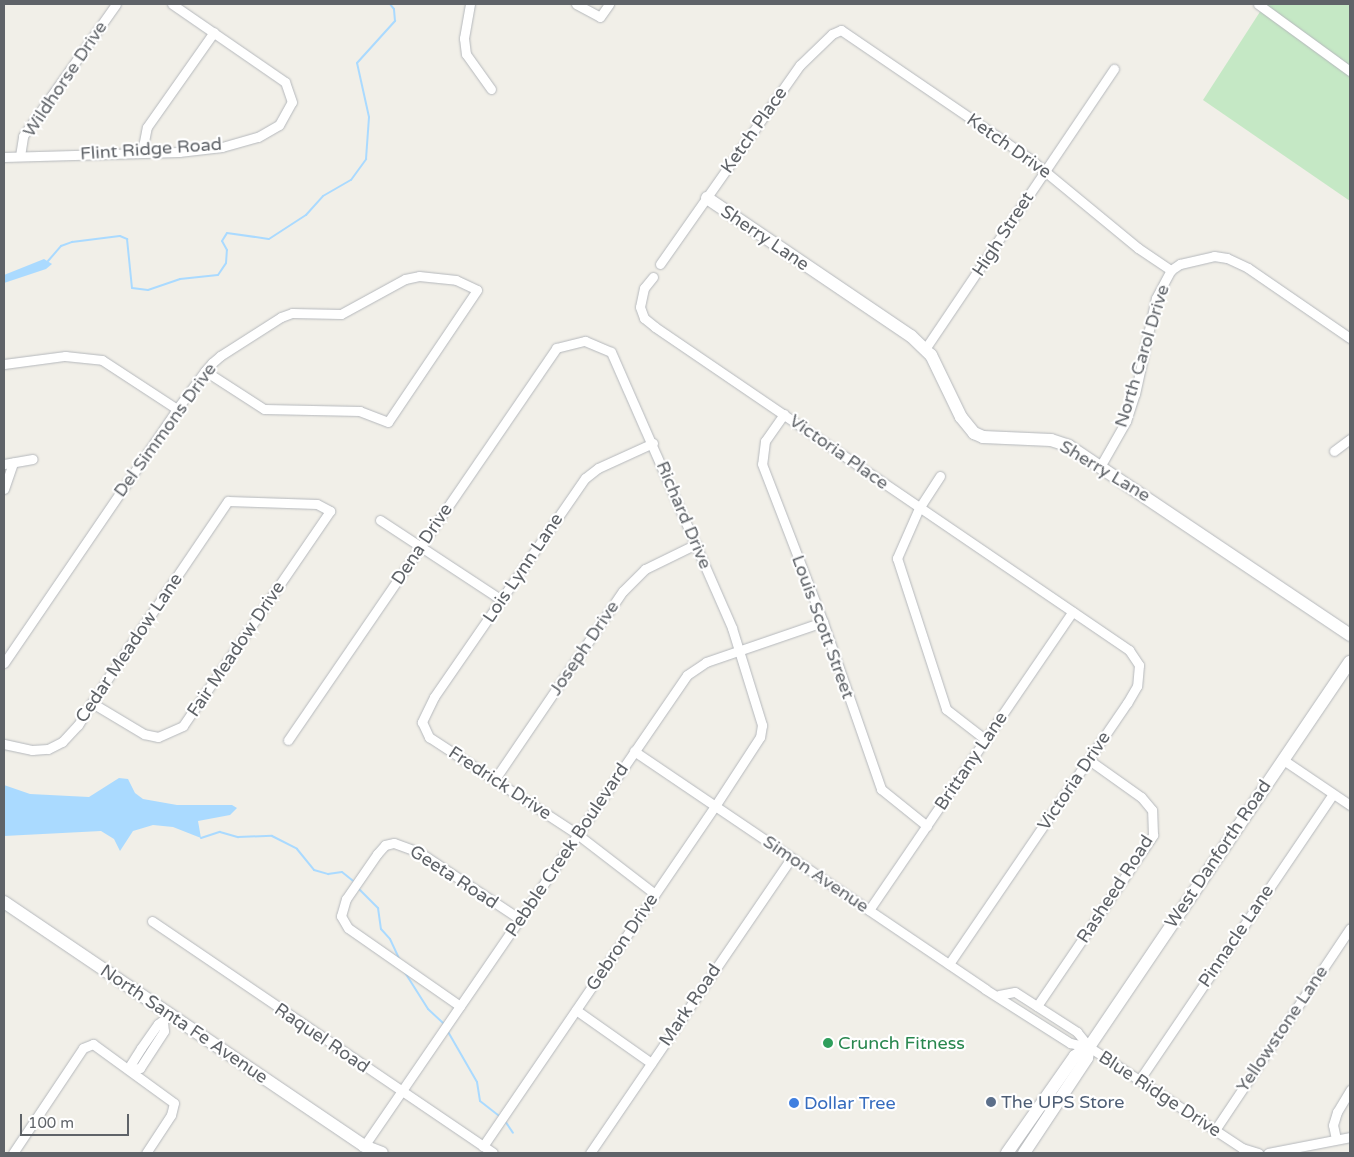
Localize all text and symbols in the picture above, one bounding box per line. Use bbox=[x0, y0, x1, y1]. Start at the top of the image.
street label: Wildhorse Drive bbox=[18, 17, 112, 141]
street label: Ketch Place bbox=[716, 83, 792, 177]
street label: Ketch Drive bbox=[962, 109, 1056, 183]
street label: Flint Ridge Road bbox=[79, 133, 223, 165]
street label: High Street bbox=[968, 188, 1038, 280]
street label: Sherry Lane bbox=[717, 201, 813, 275]
street label: North Carol Drive bbox=[1110, 282, 1174, 430]
street label: Del Simmons Drive bbox=[109, 359, 221, 501]
street label: Victoria Place bbox=[785, 410, 893, 494]
street label: Sherry Lane bbox=[1056, 436, 1154, 506]
street label: Richard Drive bbox=[652, 458, 716, 572]
street label: Dena Drive bbox=[387, 499, 457, 589]
street label: Lois Lynn Lane bbox=[478, 509, 568, 627]
street label: Louis Scott Street bbox=[787, 552, 859, 702]
street label: Cedar Meadow Lane bbox=[71, 569, 187, 727]
street label: Fair Meadow Drive bbox=[183, 577, 289, 721]
street label: Joseph Drive bbox=[544, 597, 624, 699]
street label: Brittany Lane bbox=[930, 708, 1012, 814]
street label: Victoria Drive bbox=[1033, 727, 1115, 835]
street label: Fredrick Drive bbox=[444, 742, 556, 824]
street label: Pebble Creek Boulevard bbox=[501, 759, 633, 941]
street label: West Danforth Road bbox=[1160, 776, 1276, 932]
street label: Simon Avenue bbox=[759, 831, 873, 917]
street label: Rasheed Road bbox=[1072, 831, 1158, 947]
street label: Geeta Road bbox=[406, 840, 502, 914]
street label: Pinnacle Lane bbox=[1194, 881, 1278, 991]
street label: Gebron Drive bbox=[582, 889, 662, 995]
street label: North Santa Fe Avenue bbox=[96, 960, 272, 1088]
street label: Mark Road bbox=[655, 960, 725, 1050]
street label: Yellowstone Lane bbox=[1232, 962, 1332, 1096]
street label: Raquel Road bbox=[270, 998, 374, 1078]
place label: Crunch Fitness bbox=[838, 1032, 965, 1054]
marker: Crunch Fitness bbox=[822, 1037, 834, 1049]
street label: Blue Ridge Drive bbox=[1095, 1046, 1225, 1142]
place label: The UPS Store bbox=[1001, 1091, 1124, 1113]
place label: Dollar Tree bbox=[804, 1092, 896, 1114]
marker: The UPS Store bbox=[985, 1096, 997, 1108]
marker: Dollar Tree bbox=[788, 1097, 800, 1109]
scale bar bbox=[22, 1104, 131, 1136]
text: 100 m bbox=[28, 1114, 74, 1132]

